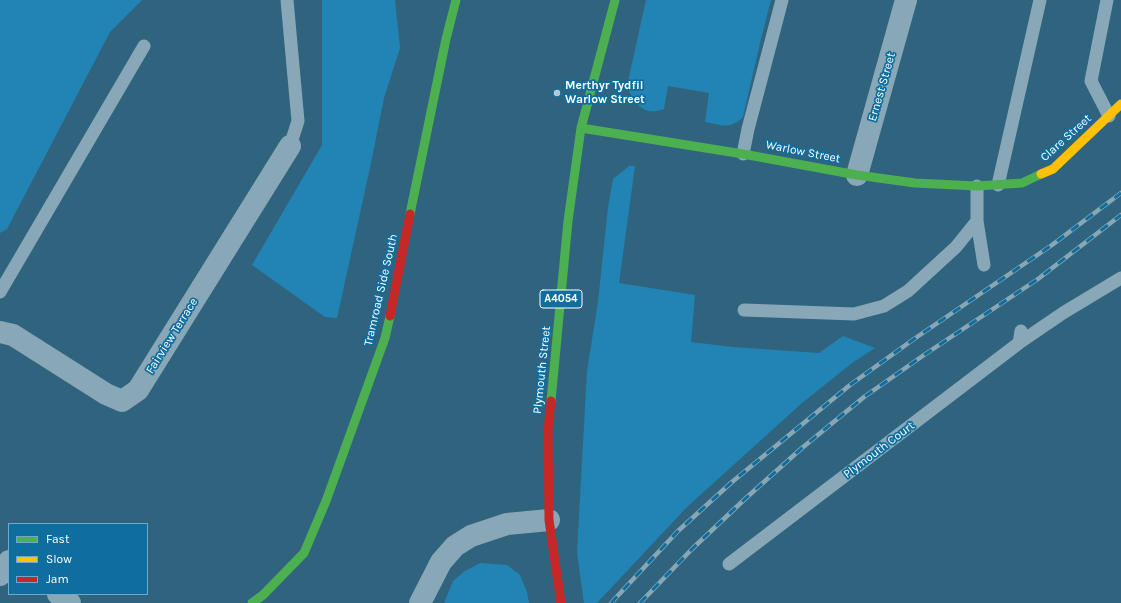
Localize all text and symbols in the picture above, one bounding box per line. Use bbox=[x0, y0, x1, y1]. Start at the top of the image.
street label: Ernest Street bbox=[865, 51, 899, 123]
place label: Merthyr Tydfil Warlow Street bbox=[565, 79, 645, 107]
marker: Merthyr Tydfil Warlow Street bbox=[552, 88, 562, 98]
street label: Clare Street bbox=[1038, 111, 1094, 165]
street label: Warlow Street bbox=[764, 138, 842, 166]
street label: Tramroad Side South bbox=[361, 233, 401, 347]
road number: A4054 bbox=[540, 290, 582, 308]
street label: Fairview Terrace bbox=[143, 295, 201, 377]
street label: Plymouth Street bbox=[530, 325, 554, 415]
street label: Plymouth Court bbox=[841, 419, 917, 481]
legend bbox=[8, 523, 148, 595]
text: Fast bbox=[46, 532, 69, 546]
text: Slow bbox=[46, 552, 72, 566]
text: Jam bbox=[46, 572, 69, 586]

